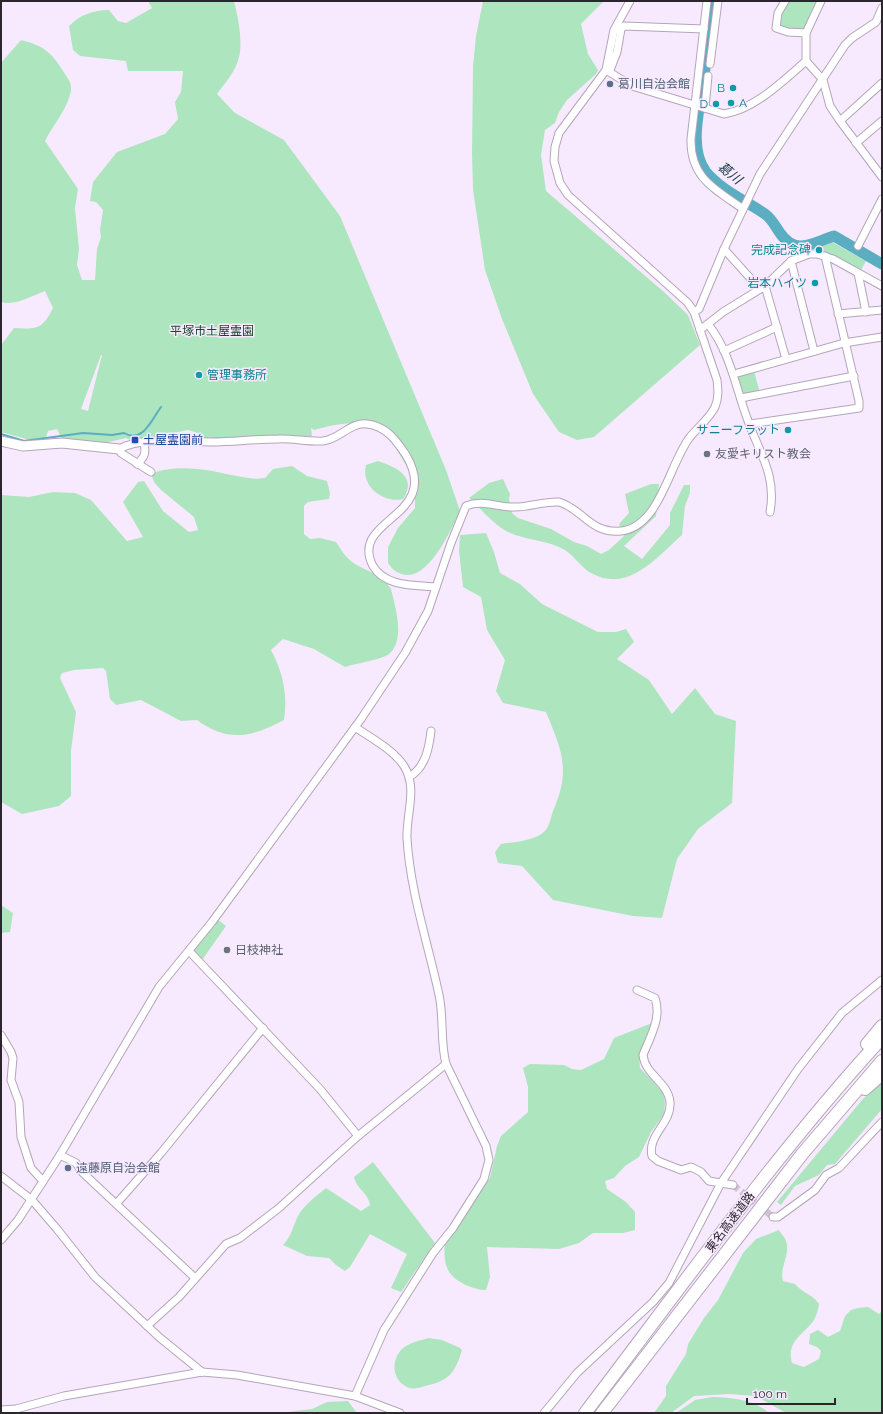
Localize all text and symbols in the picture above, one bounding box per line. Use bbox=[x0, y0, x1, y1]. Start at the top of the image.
place label: 葛川自治会館 bbox=[618, 77, 690, 91]
marker: 葛川自治会館 bbox=[605, 79, 615, 89]
place label: B bbox=[717, 81, 725, 95]
marker: B bbox=[728, 83, 738, 93]
place label: A bbox=[739, 96, 747, 110]
place label: D bbox=[699, 97, 708, 111]
marker: A bbox=[726, 98, 736, 108]
marker: D bbox=[711, 99, 721, 109]
water label: 葛川 bbox=[715, 159, 746, 188]
place label: 完成記念碑 bbox=[751, 243, 811, 257]
marker: 完成記念碑 bbox=[814, 245, 824, 255]
place label: 岩本ハイツ bbox=[747, 276, 807, 290]
marker: 岩本ハイツ bbox=[810, 278, 820, 288]
park label: 平塚市土屋霊園 bbox=[170, 324, 254, 338]
place label: 管理事務所 bbox=[207, 368, 267, 382]
marker: 管理事務所 bbox=[194, 370, 204, 380]
place label: サニーフラット bbox=[697, 423, 780, 437]
marker: サニーフラット bbox=[783, 425, 793, 435]
place label: 土屋霊園前 bbox=[143, 433, 203, 447]
marker: 土屋霊園前 bbox=[130, 435, 140, 445]
place label: 友愛キリスト教会 bbox=[715, 447, 811, 461]
marker: 友愛キリスト教会 bbox=[702, 449, 712, 459]
place label: 日枝神社 bbox=[235, 943, 283, 957]
marker: 日枝神社 bbox=[222, 945, 232, 955]
place label: 遠藤原自治会館 bbox=[76, 1161, 160, 1175]
marker: 遠藤原自治会館 bbox=[63, 1163, 73, 1173]
street label: 東名高速道路 bbox=[703, 1189, 757, 1255]
scale bar bbox=[747, 1380, 835, 1406]
text: 100 m bbox=[753, 1387, 787, 1401]

